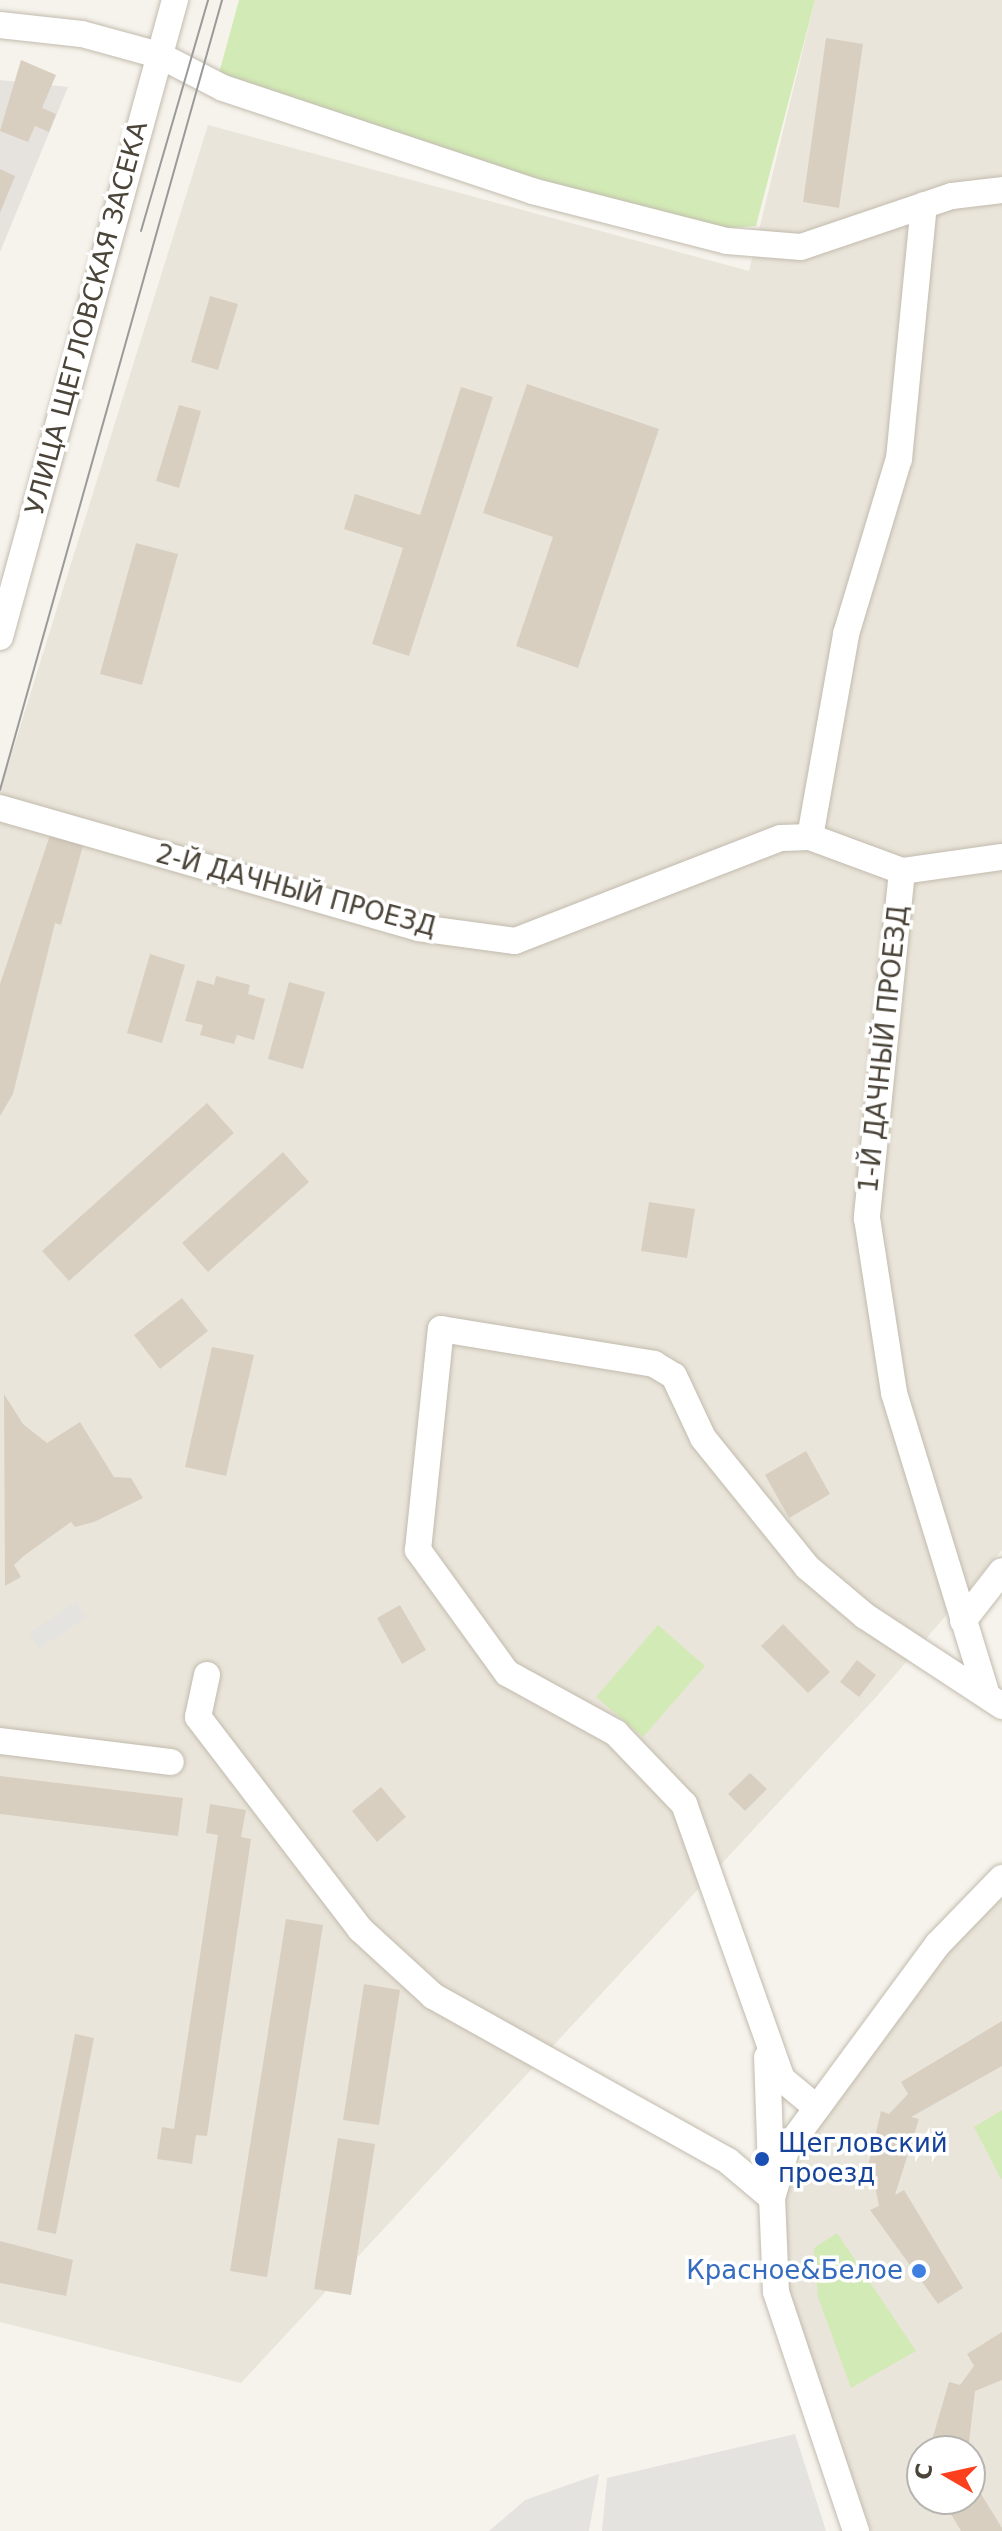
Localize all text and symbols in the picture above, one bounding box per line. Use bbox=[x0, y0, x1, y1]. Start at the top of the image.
street label: УЛИЦА ЩЕГЛОВСКАЯ ЗАСЕКА bbox=[19, 118, 155, 518]
street label: 2-Й ДАЧНЫЙ ПРОЕЗД bbox=[152, 839, 440, 943]
street label: 1-Й ДАЧНЫЙ ПРОЕЗД bbox=[853, 904, 915, 1194]
place label: Щегловский проезд bbox=[778, 2128, 948, 2190]
marker: Щегловский проезд bbox=[753, 2150, 771, 2168]
place label: Красное&Белое bbox=[686, 2255, 903, 2287]
marker: Красное&Белое bbox=[910, 2262, 928, 2280]
north arrow bbox=[906, 2435, 986, 2515]
text: С bbox=[910, 2462, 937, 2481]

